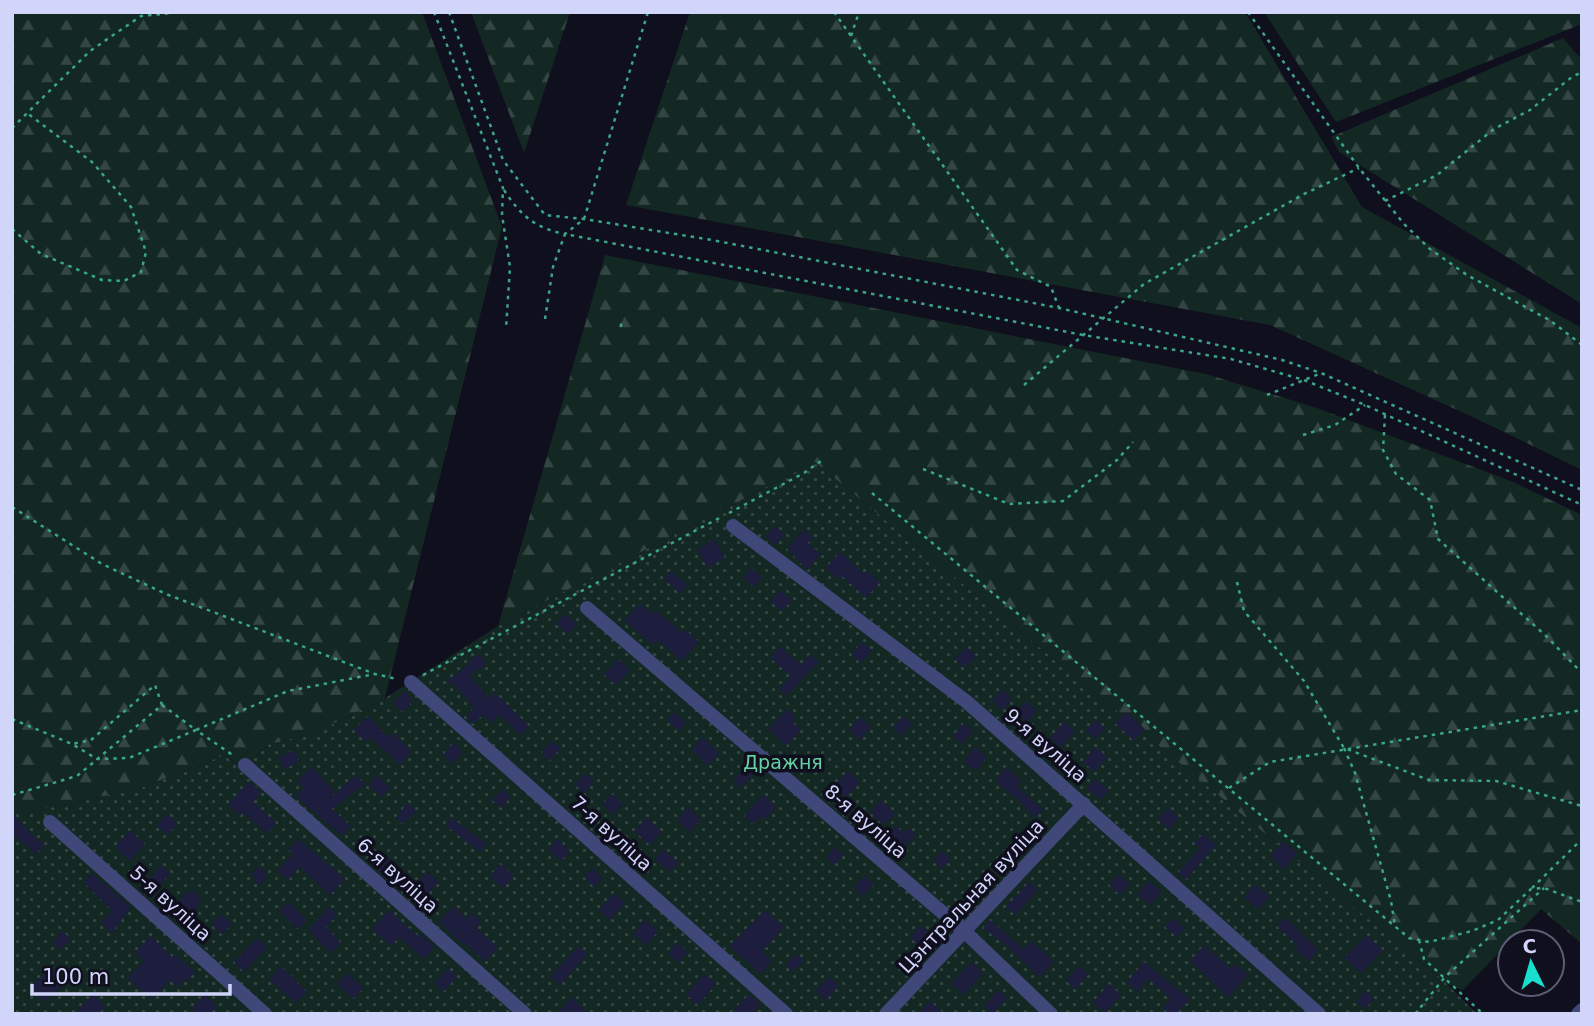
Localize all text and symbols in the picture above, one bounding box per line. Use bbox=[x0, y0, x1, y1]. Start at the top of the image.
street label: 9-я вуліца bbox=[1001, 704, 1091, 786]
park label: Дражня bbox=[743, 751, 823, 773]
street label: 8-я вуліца bbox=[821, 780, 911, 862]
street label: 7-я вуліца bbox=[567, 791, 657, 875]
street label: Цэнтральная вуліца bbox=[894, 815, 1048, 977]
street label: 6-я вуліца bbox=[353, 833, 443, 917]
street label: 5-я вуліца bbox=[126, 861, 216, 945]
north arrow bbox=[1496, 928, 1566, 998]
text: С bbox=[1522, 934, 1537, 958]
scale bar bbox=[32, 953, 229, 997]
text: 100 m bbox=[42, 965, 109, 989]

